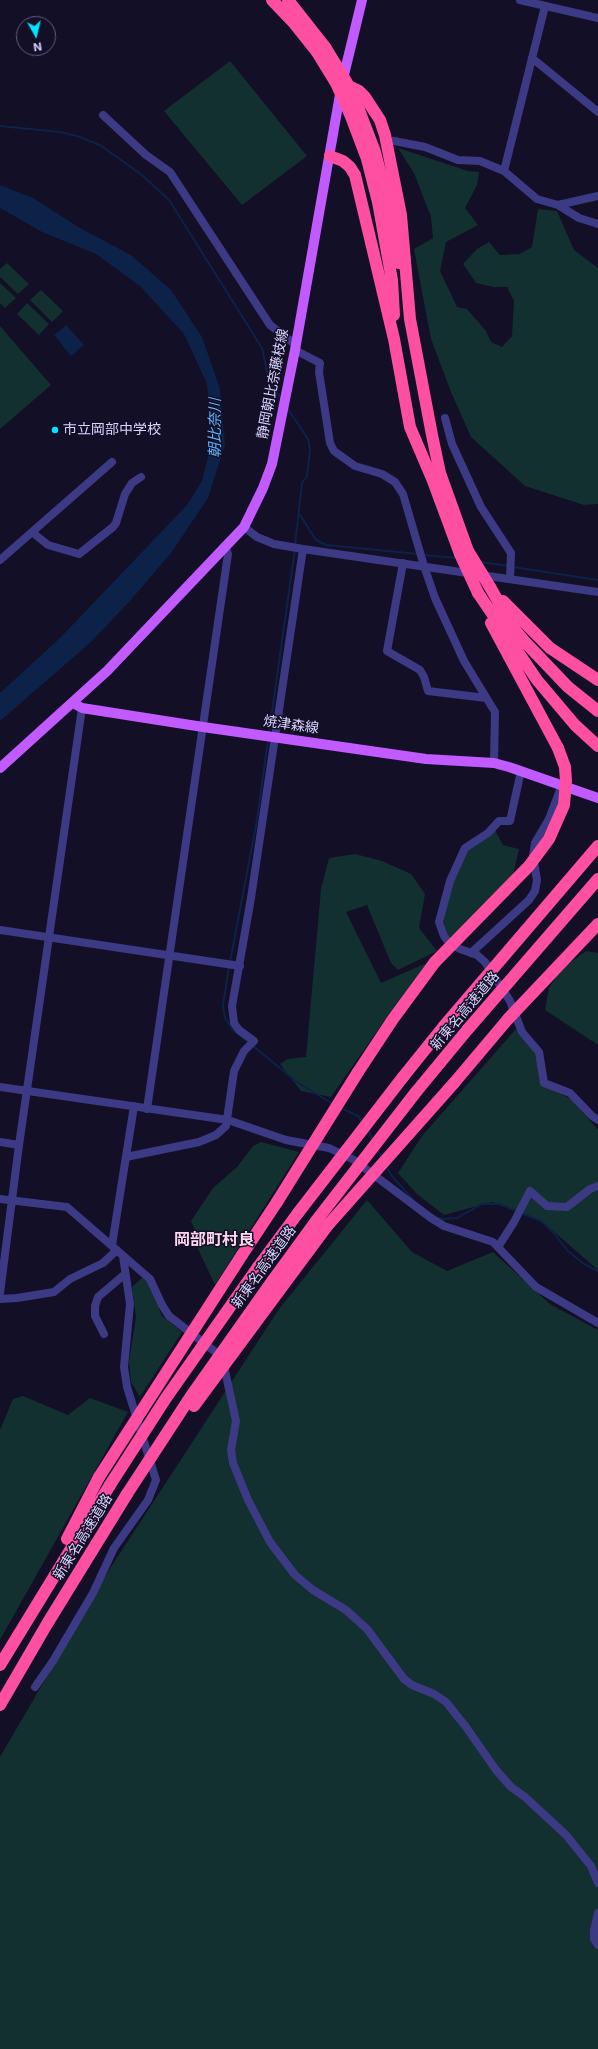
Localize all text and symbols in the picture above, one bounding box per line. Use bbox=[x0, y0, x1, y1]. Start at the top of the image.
north arrow bbox=[16, 16, 56, 56]
text: N bbox=[32, 39, 43, 54]
street label: 静岡朝比奈藤枝線 bbox=[254, 327, 292, 441]
water label: 朝比奈川 bbox=[206, 398, 224, 458]
place label: 市立岡部中学校 bbox=[63, 422, 161, 438]
marker: 市立岡部中学校 bbox=[50, 425, 60, 435]
street label: 焼津森線 bbox=[262, 713, 320, 737]
street label: 新東名高速道路 bbox=[427, 968, 503, 1054]
street label: 新東名高速道路 bbox=[228, 1222, 300, 1312]
district label: 岡部町村良 bbox=[174, 1230, 254, 1250]
street label: 新東名高速道路 bbox=[50, 1491, 116, 1583]

